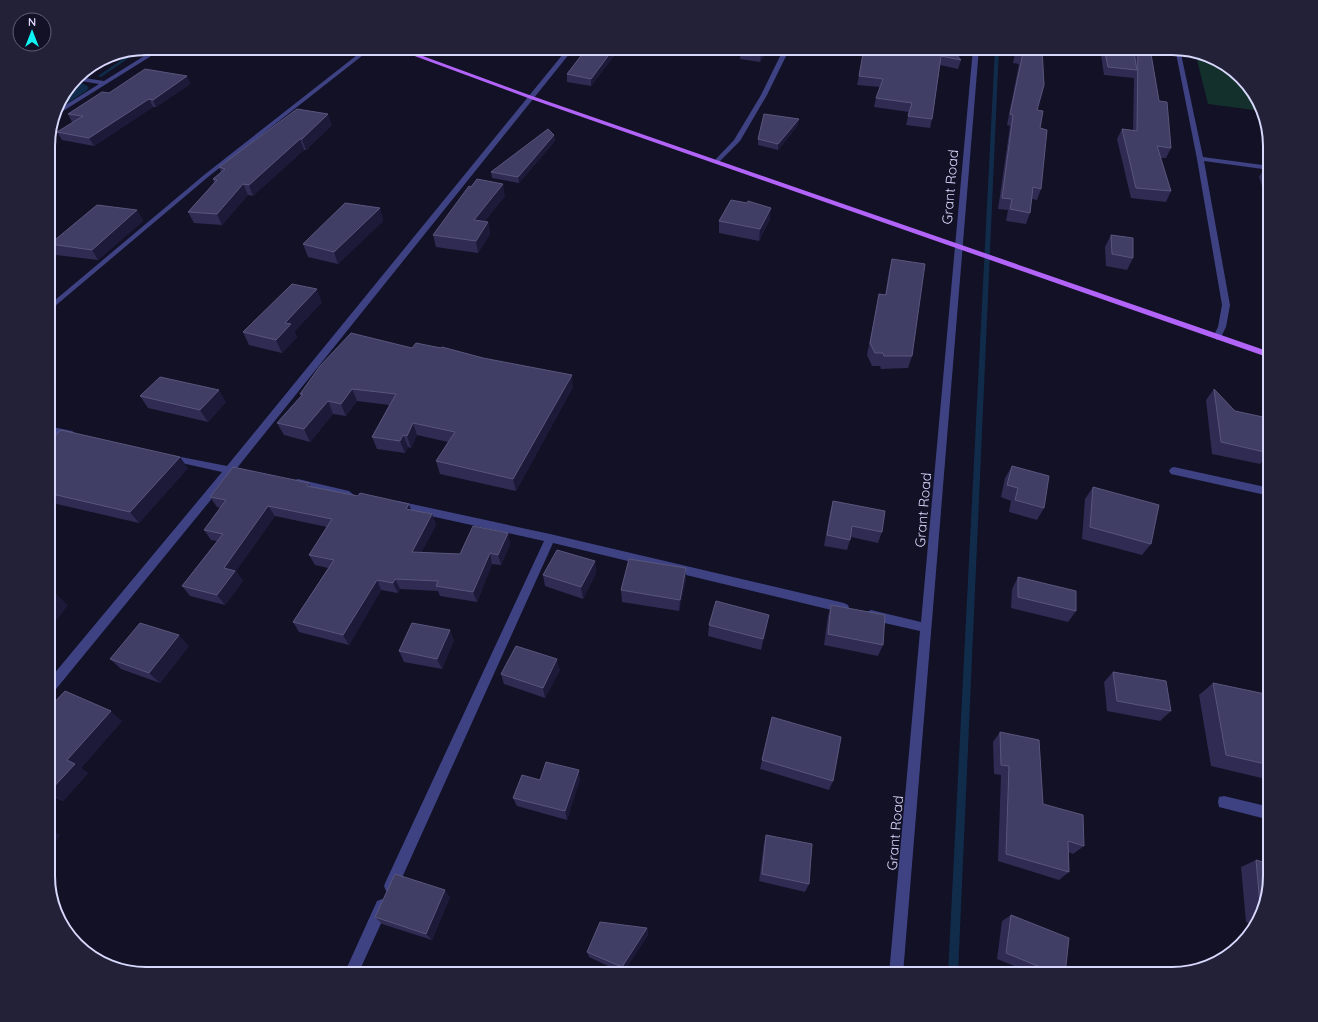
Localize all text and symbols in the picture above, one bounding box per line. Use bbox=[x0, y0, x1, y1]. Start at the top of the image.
north arrow bbox=[12, 12, 52, 52]
text: N bbox=[28, 15, 36, 29]
street label: Grant Road bbox=[938, 149, 962, 225]
street label: Grant Road bbox=[911, 472, 935, 548]
street label: Grant Road bbox=[883, 795, 907, 871]

